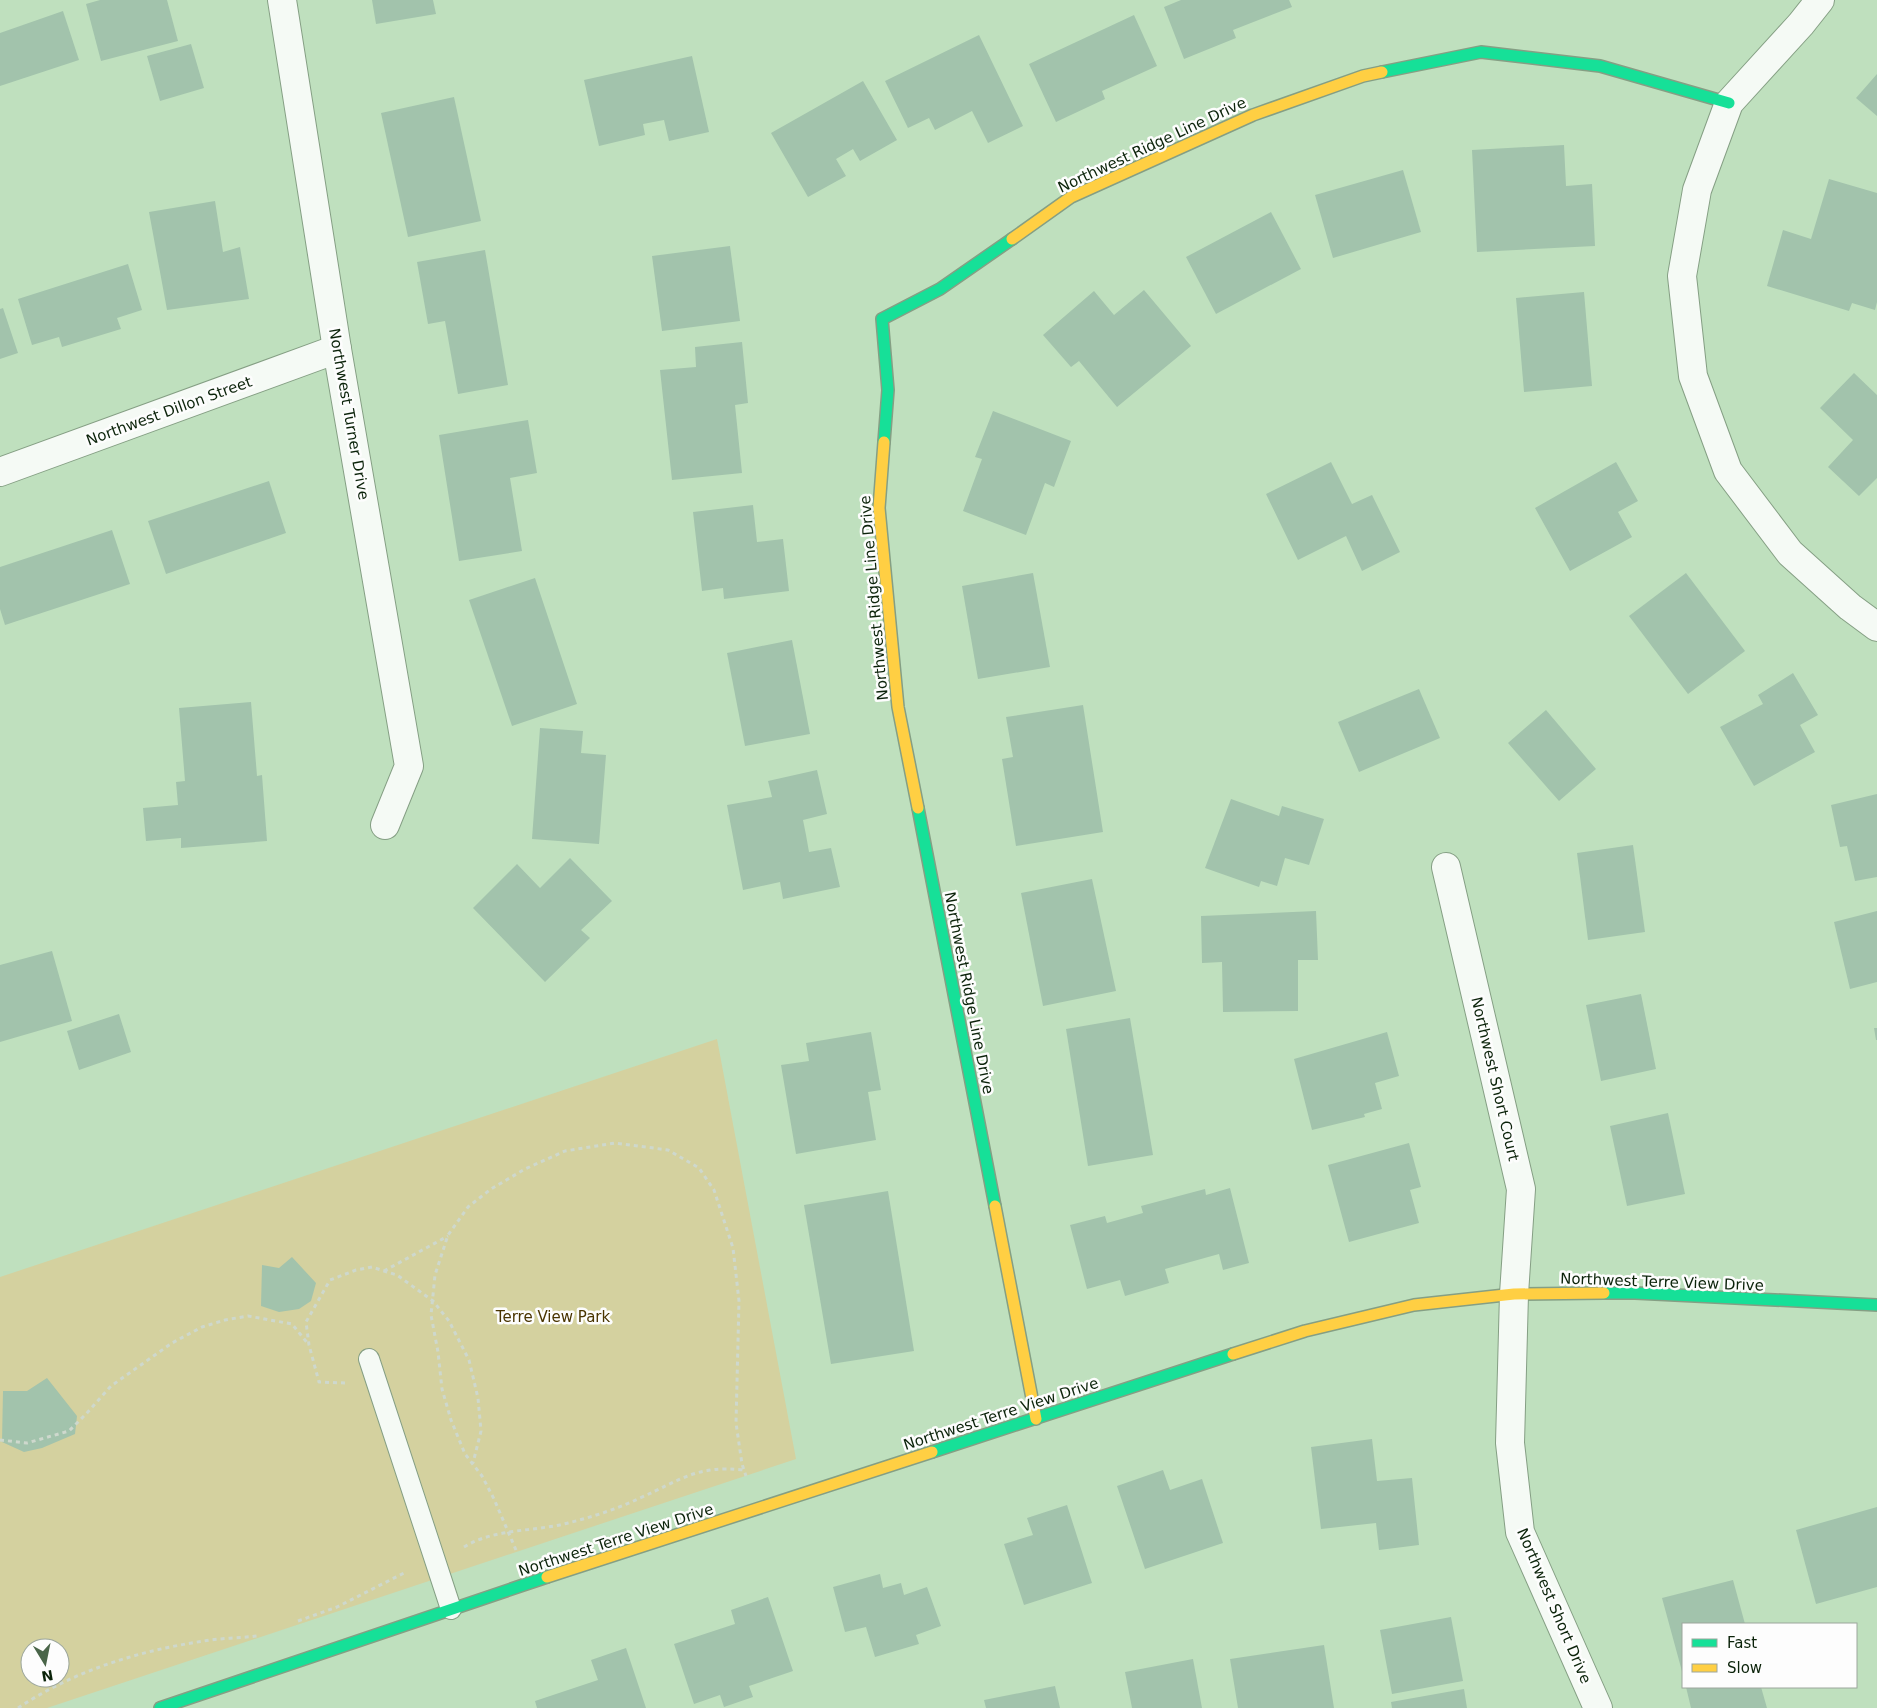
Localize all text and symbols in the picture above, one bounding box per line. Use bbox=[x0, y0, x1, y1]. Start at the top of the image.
street label: Northwest Ridge Line Drive bbox=[1055, 93, 1249, 197]
street label: Northwest Turner Drive bbox=[325, 327, 373, 501]
street label: Northwest Dillon Street bbox=[84, 373, 254, 449]
street label: Northwest Ridge Line Drive bbox=[856, 495, 892, 701]
street label: Northwest Ridge Line Drive bbox=[941, 890, 997, 1096]
street label: Northwest Short Court bbox=[1467, 995, 1523, 1163]
street label: Northwest Terre View Drive bbox=[1560, 1269, 1764, 1295]
park label: Terre View Park bbox=[495, 1308, 610, 1326]
street label: Northwest Terre View Drive bbox=[901, 1374, 1101, 1454]
street label: Northwest Terre View Drive bbox=[516, 1500, 716, 1580]
street label: Northwest Short Drive bbox=[1513, 1526, 1595, 1686]
legend bbox=[1682, 1623, 1857, 1688]
text: Fast bbox=[1727, 1634, 1757, 1652]
north arrow bbox=[20, 1638, 70, 1688]
text: Slow bbox=[1727, 1659, 1762, 1677]
text: N bbox=[40, 1667, 54, 1685]

